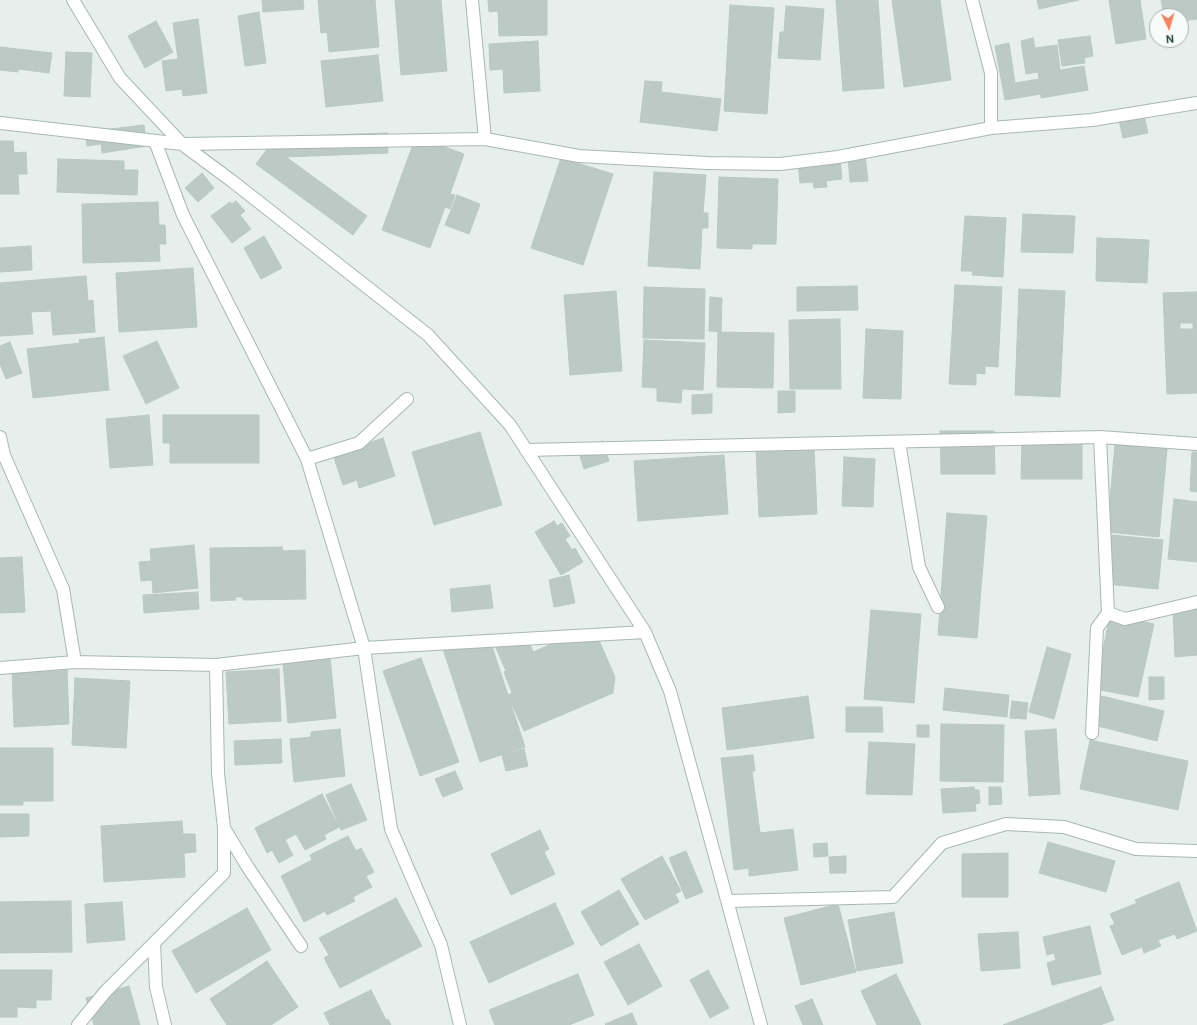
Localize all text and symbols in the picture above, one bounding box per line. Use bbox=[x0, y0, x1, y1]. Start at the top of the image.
north arrow bbox=[1149, 8, 1189, 48]
text: N bbox=[1165, 32, 1175, 46]

